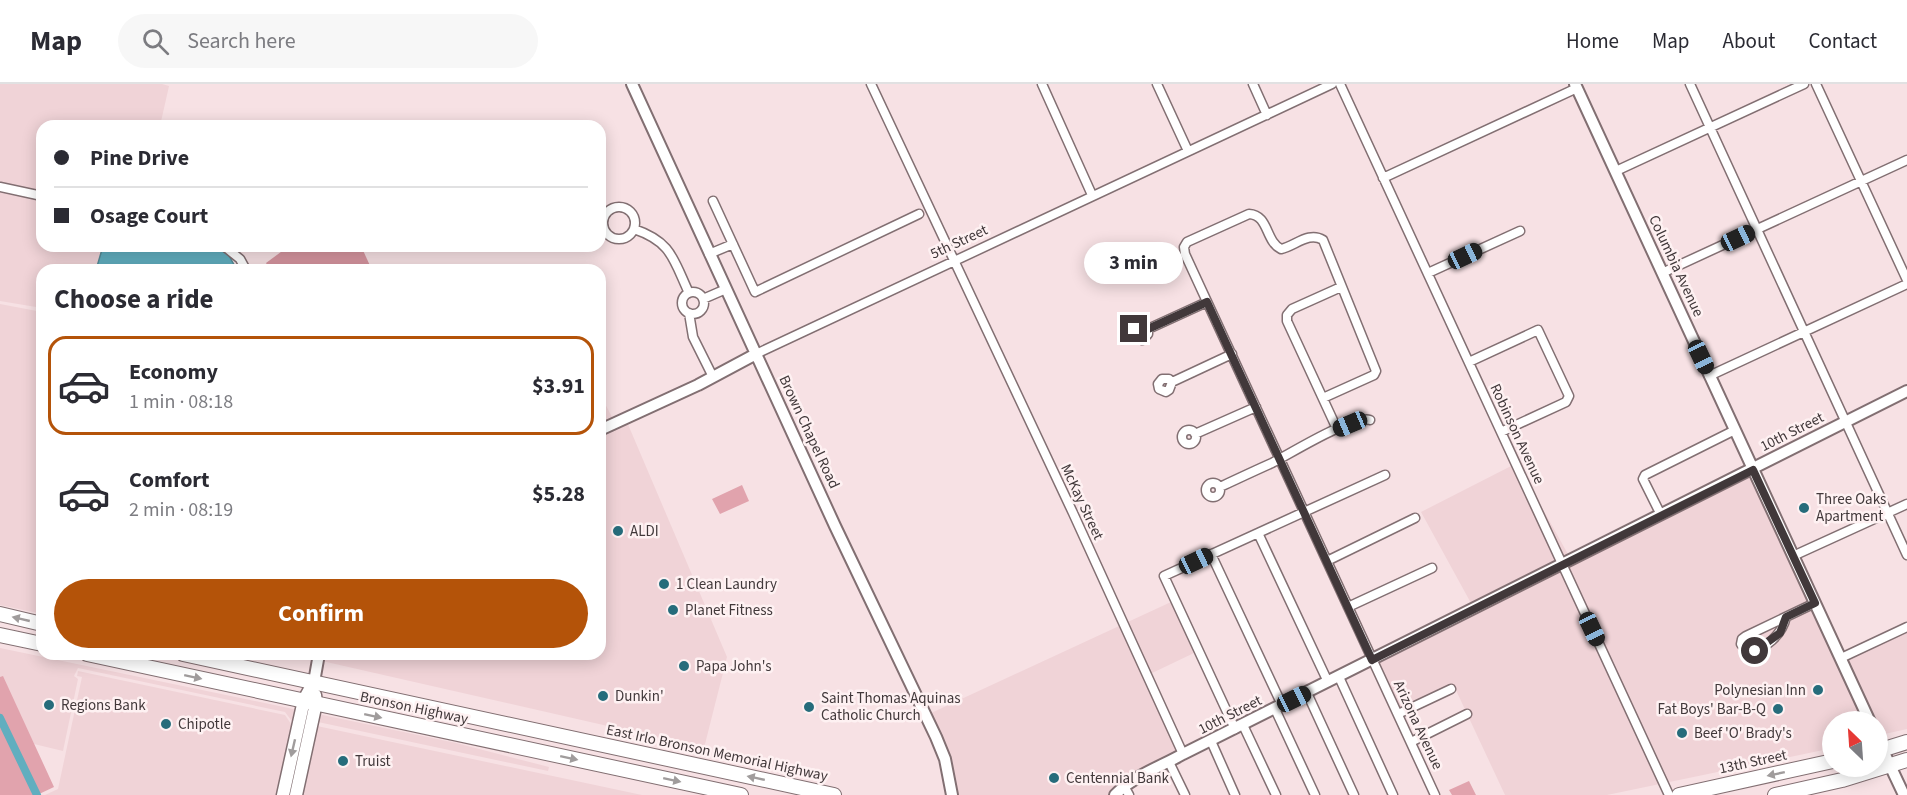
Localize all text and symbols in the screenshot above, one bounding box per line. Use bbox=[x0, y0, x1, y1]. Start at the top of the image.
search box bbox=[118, 14, 538, 68]
text: Map bbox=[30, 21, 82, 61]
icon: search bbox=[139, 25, 172, 58]
text: Search here bbox=[187, 25, 296, 57]
text: Home bbox=[1566, 26, 1619, 56]
text: Map bbox=[1652, 26, 1690, 56]
text: About bbox=[1723, 26, 1775, 56]
text: Contact bbox=[1808, 26, 1877, 56]
text: Pine Drive bbox=[90, 142, 189, 174]
text: Osage Court bbox=[90, 200, 208, 232]
street label: Columbia Avenue bbox=[1643, 212, 1709, 320]
street label: 5th Street bbox=[927, 220, 991, 264]
car bbox=[1718, 222, 1758, 254]
car bbox=[1445, 240, 1485, 272]
callout: 3 min bbox=[1084, 242, 1184, 284]
text: 3 min bbox=[1109, 249, 1158, 277]
text: Choose a ride bbox=[54, 280, 214, 319]
route end bbox=[1120, 315, 1147, 342]
car bbox=[1685, 337, 1717, 377]
text: Economy bbox=[129, 356, 218, 388]
icon: car bbox=[57, 359, 111, 413]
text: $3.91 bbox=[532, 370, 585, 402]
street label: Brown Chapel Road bbox=[773, 372, 845, 492]
street label: Robinson Avenue bbox=[1485, 380, 1549, 488]
text: 1 min · 08:18 bbox=[129, 388, 233, 416]
street label: 10th Street bbox=[1757, 407, 1827, 457]
car bbox=[1330, 409, 1370, 439]
street label: McKay Street bbox=[1055, 461, 1109, 543]
text: Comfort bbox=[129, 464, 210, 496]
icon: car bbox=[57, 467, 111, 521]
text: $5.28 bbox=[532, 478, 585, 510]
place label: Three Oaks Apartment bbox=[1816, 489, 1886, 527]
text: 2 min · 08:19 bbox=[129, 496, 233, 524]
marker: Three Oaks Apartment bbox=[1797, 501, 1811, 515]
place label: ALDI bbox=[630, 521, 659, 542]
marker: ALDI bbox=[611, 524, 625, 538]
car bbox=[1176, 545, 1216, 577]
place label: 1 Clean Laundry bbox=[676, 574, 777, 595]
marker: 1 Clean Laundry bbox=[657, 577, 671, 591]
button: Confirm bbox=[54, 579, 588, 648]
place label: Planet Fitness bbox=[685, 600, 773, 621]
marker: Planet Fitness bbox=[666, 603, 680, 617]
car bbox=[1576, 609, 1608, 649]
one-way arrow bbox=[11, 614, 30, 623]
route start bbox=[1741, 637, 1768, 664]
place label: Papa John's bbox=[696, 656, 772, 677]
marker: Papa John's bbox=[677, 659, 691, 673]
one-way arrow bbox=[183, 672, 202, 682]
street label: Arizona Avenue bbox=[1388, 677, 1448, 773]
place label: Polynesian Inn bbox=[1714, 680, 1806, 701]
car bbox=[1274, 683, 1314, 715]
marker: Polynesian Inn bbox=[1811, 683, 1825, 697]
street label: Bronson Highway bbox=[358, 686, 470, 730]
place label: Dunkin' bbox=[615, 686, 664, 707]
place label: Saint Thomas Aquinas Catholic Church bbox=[821, 688, 961, 726]
marker: Dunkin' bbox=[596, 689, 610, 703]
street label: 10th Street bbox=[1195, 690, 1265, 740]
place label: Regions Bank bbox=[61, 695, 146, 716]
marker: Regions Bank bbox=[42, 698, 56, 712]
place label: Fat Boys' Bar-B-Q bbox=[1657, 699, 1766, 720]
marker: Saint Thomas Aquinas Catholic Church bbox=[802, 700, 816, 714]
marker: Fat Boys' Bar-B-Q bbox=[1771, 702, 1785, 716]
one-way arrow bbox=[364, 711, 382, 721]
north arrow bbox=[1822, 711, 1888, 777]
map controls bbox=[1822, 711, 1888, 777]
place label: Chipotle bbox=[178, 714, 231, 735]
marker: Chipotle bbox=[159, 717, 173, 731]
street label: East Irlo Bronson Memorial Highway bbox=[604, 719, 830, 787]
place label: Beef 'O' Brady's bbox=[1694, 723, 1792, 744]
marker: Beef 'O' Brady's bbox=[1675, 726, 1689, 740]
one-way arrow bbox=[288, 738, 297, 757]
street label: 13th Street bbox=[1717, 745, 1789, 779]
place label: Truist bbox=[355, 751, 390, 772]
marker: Truist bbox=[336, 754, 350, 768]
one-way arrow bbox=[560, 754, 579, 763]
place label: Centennial Bank bbox=[1066, 768, 1170, 789]
one-way arrow bbox=[1766, 770, 1785, 779]
marker: Centennial Bank bbox=[1047, 771, 1061, 785]
one-way arrow bbox=[746, 773, 765, 782]
one-way arrow bbox=[662, 776, 681, 785]

